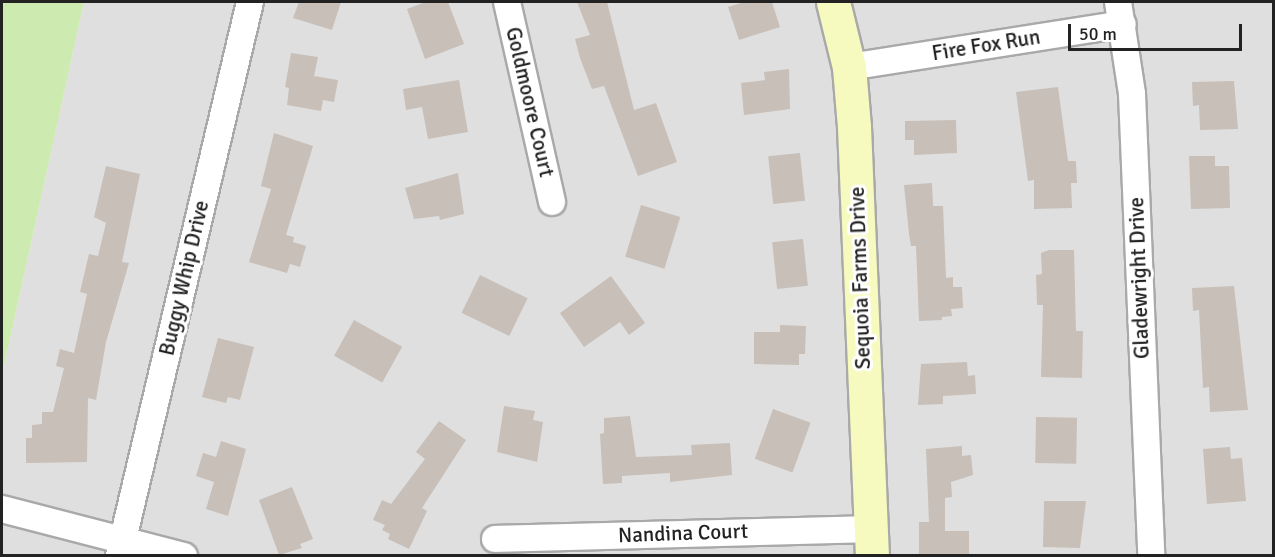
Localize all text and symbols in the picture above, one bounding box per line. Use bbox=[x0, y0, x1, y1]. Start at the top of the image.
scale bar bbox=[1071, 12, 1245, 50]
text: 50 m bbox=[1079, 23, 1117, 45]
street label: Fire Fox Run bbox=[930, 24, 1042, 66]
street label: Goldmoore Court bbox=[501, 25, 559, 179]
street label: Sequoia Farms Drive bbox=[844, 186, 876, 370]
street label: Gladewright Drive bbox=[1124, 197, 1154, 359]
street label: Buggy Whip Drive bbox=[154, 198, 214, 358]
street label: Nandina Court bbox=[617, 518, 749, 548]

